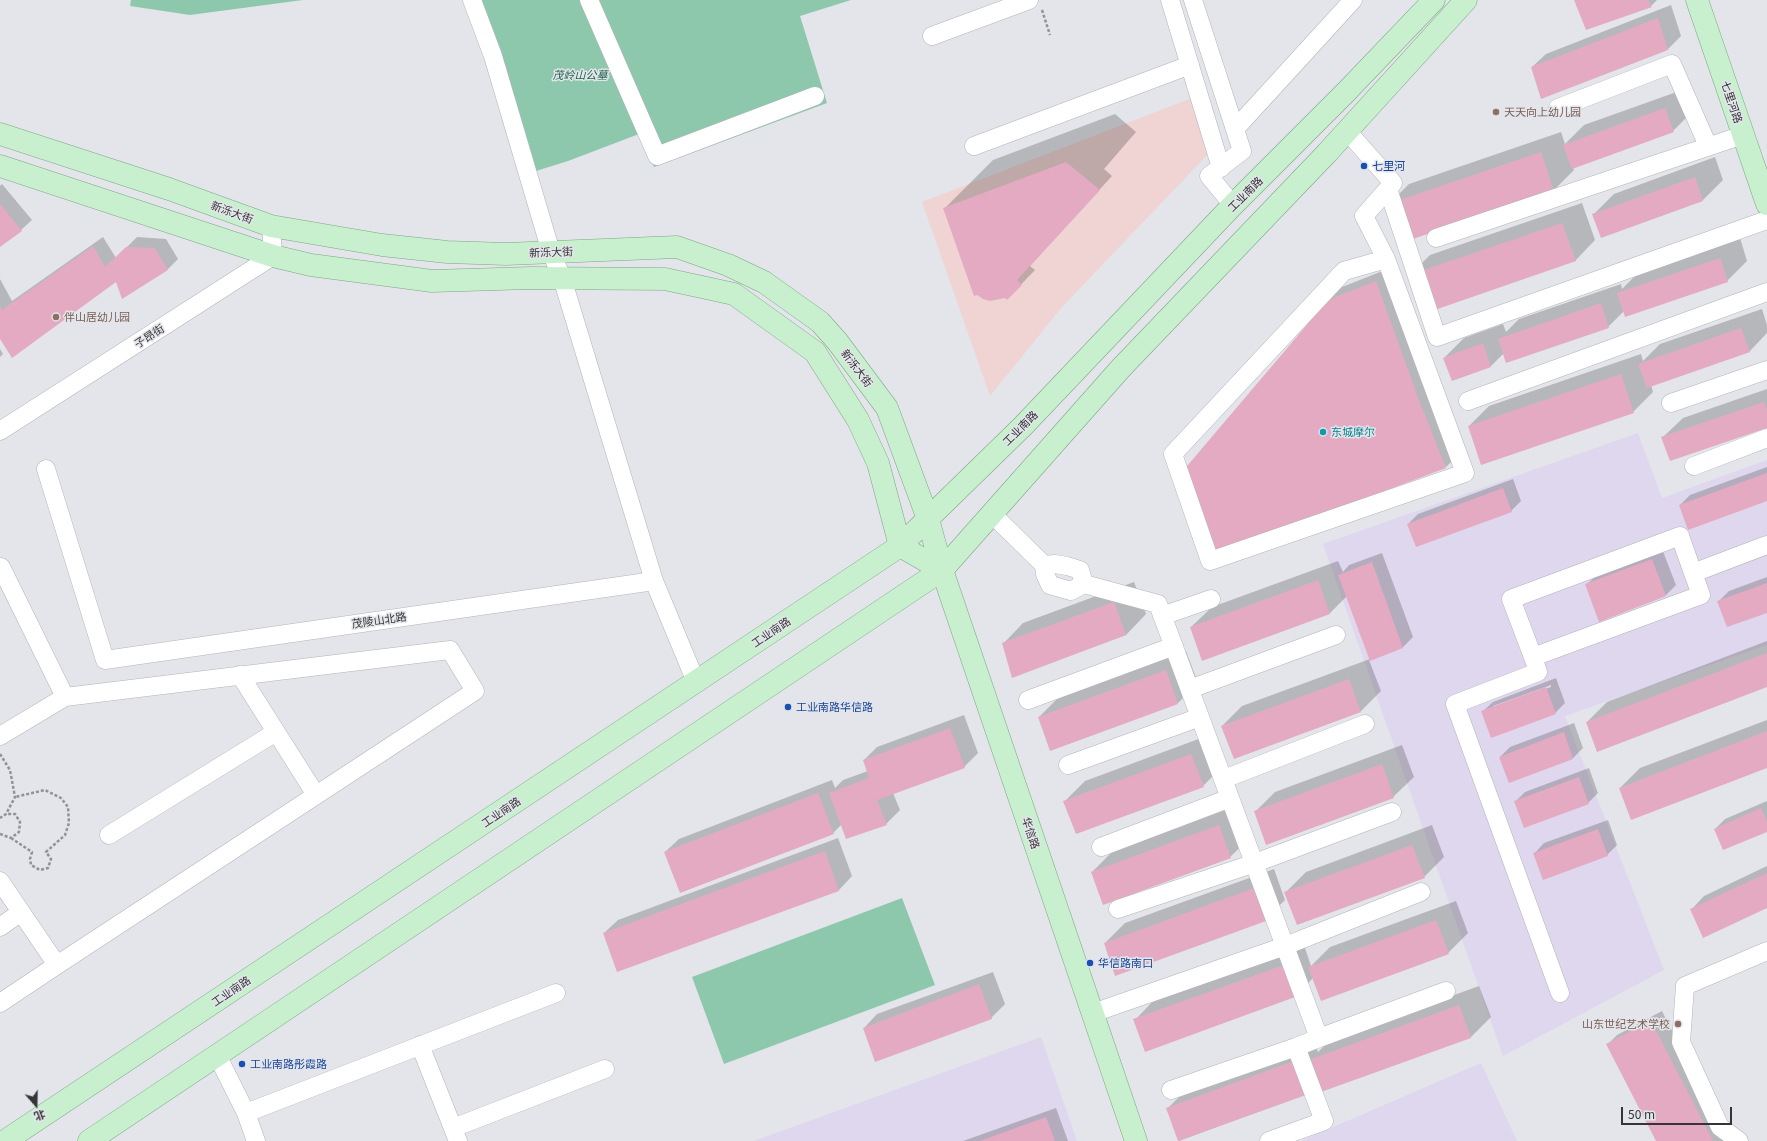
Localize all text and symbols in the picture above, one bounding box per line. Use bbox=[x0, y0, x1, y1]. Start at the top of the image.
park label: 茂岭山公墓 bbox=[553, 68, 607, 82]
street label: 七里河路 bbox=[1719, 79, 1745, 125]
place label: 天天向上幼儿园 bbox=[1504, 105, 1581, 119]
marker: 天天向上幼儿园 bbox=[1491, 107, 1501, 117]
place label: 七里河 bbox=[1372, 159, 1405, 173]
marker: 七里河 bbox=[1359, 161, 1369, 171]
street label: 工业南路 bbox=[1225, 174, 1265, 214]
street label: 新泺大街 bbox=[209, 198, 255, 226]
street label: 新泺大街 bbox=[529, 245, 573, 259]
place label: 伴山居幼儿园 bbox=[64, 310, 130, 324]
marker: 伴山居幼儿园 bbox=[51, 312, 61, 322]
street label: 子昂街 bbox=[132, 321, 166, 351]
street label: 新泺大街 bbox=[838, 346, 876, 390]
street label: 工业南路 bbox=[1000, 408, 1040, 448]
place label: 东城摩尔 bbox=[1331, 425, 1375, 439]
marker: 东城摩尔 bbox=[1318, 427, 1328, 437]
street label: 茂陵山北路 bbox=[351, 610, 407, 630]
street label: 工业南路 bbox=[749, 614, 793, 650]
place label: 工业南路华信路 bbox=[796, 700, 873, 714]
marker: 工业南路华信路 bbox=[783, 702, 793, 712]
street label: 工业南路 bbox=[479, 794, 523, 830]
street label: 华信路 bbox=[1019, 815, 1043, 851]
place label: 华信路南口 bbox=[1098, 956, 1153, 970]
marker: 华信路南口 bbox=[1085, 958, 1095, 968]
street label: 工业南路 bbox=[209, 973, 253, 1009]
place label: 山东世纪艺术学校 bbox=[1582, 1017, 1670, 1031]
marker: 山东世纪艺术学校 bbox=[1673, 1019, 1683, 1029]
place label: 工业南路彤霞路 bbox=[250, 1057, 327, 1071]
marker: 工业南路彤霞路 bbox=[237, 1059, 247, 1069]
north arrow bbox=[16, 1085, 56, 1125]
scale bar bbox=[1623, 1099, 1734, 1125]
text: 50 m bbox=[1628, 1105, 1655, 1122]
text: 北 bbox=[32, 1107, 48, 1126]

